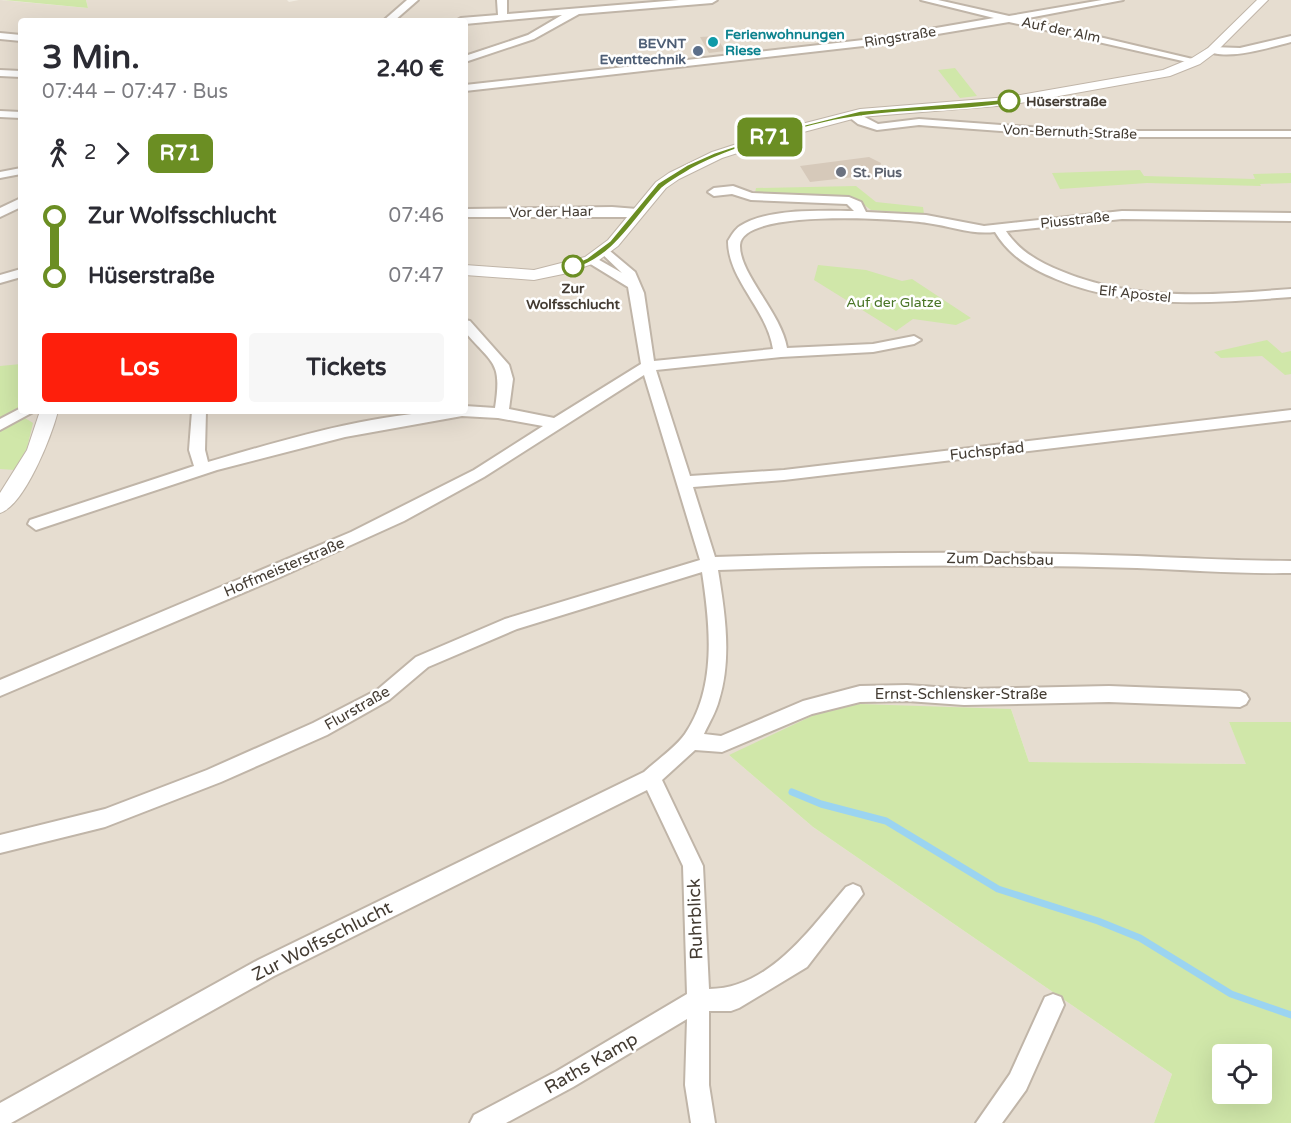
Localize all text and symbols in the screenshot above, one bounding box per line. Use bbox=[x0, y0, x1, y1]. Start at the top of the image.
street label: Auf der Alm bbox=[1020, 13, 1102, 47]
street label: Ringstraße bbox=[863, 23, 937, 51]
place label: Ferienwohnungen Riese bbox=[725, 26, 845, 59]
place label: BEVNT Eventtechnik bbox=[600, 35, 686, 68]
marker: Ferienwohnungen Riese bbox=[706, 35, 720, 49]
text: 3 Min. bbox=[42, 38, 140, 77]
marker: BEVNT Eventtechnik bbox=[691, 44, 705, 58]
text: 2.40 € bbox=[377, 56, 444, 82]
text: 07:44 – 07:47 · Bus bbox=[42, 80, 228, 104]
marker: Hüserstraße bbox=[998, 90, 1020, 112]
place label: Hüserstraße bbox=[1026, 93, 1107, 110]
line badge: R71 bbox=[736, 118, 804, 156]
street label: Von-Bernuth-Straße bbox=[1003, 121, 1137, 143]
text: R71 bbox=[749, 125, 791, 150]
icon: walk bbox=[42, 137, 75, 170]
icon: forward bbox=[106, 137, 139, 170]
text: 2 bbox=[84, 141, 97, 165]
text: R71 bbox=[160, 141, 201, 166]
place label: St. Pius bbox=[853, 164, 902, 181]
marker: St. Pius bbox=[834, 165, 848, 179]
text: Zur Wolfsschlucht bbox=[88, 203, 276, 229]
street label: Vor der Haar bbox=[509, 203, 594, 221]
text: 07:46 bbox=[389, 204, 444, 228]
street label: Piusstraße bbox=[1039, 208, 1111, 232]
marker: Zur Wolfsschlucht bbox=[562, 255, 584, 277]
text: Hüserstraße bbox=[88, 263, 215, 289]
text: 07:47 bbox=[389, 264, 444, 288]
place label: Zur Wolfsschlucht bbox=[526, 280, 620, 313]
street label: Elf Apostel bbox=[1098, 282, 1172, 306]
park label: Auf der Glatze bbox=[846, 294, 942, 311]
button: Los bbox=[42, 333, 237, 402]
button: Tickets bbox=[249, 333, 444, 402]
street label: Fuchspfad bbox=[949, 438, 1025, 464]
street label: Hoffmeisterstraße bbox=[221, 533, 347, 601]
street label: Zum Dachsbau bbox=[946, 549, 1054, 569]
street label: Flurstraße bbox=[321, 682, 393, 734]
street label: Ernst-Schlensker-Straße bbox=[875, 685, 1047, 703]
street label: Ruhrblick bbox=[683, 878, 707, 960]
street label: Zur Wolfsschlucht bbox=[248, 896, 396, 986]
street label: Raths Kamp bbox=[540, 1027, 642, 1099]
map controls bbox=[1212, 1044, 1272, 1104]
button: locate bbox=[1212, 1044, 1272, 1104]

